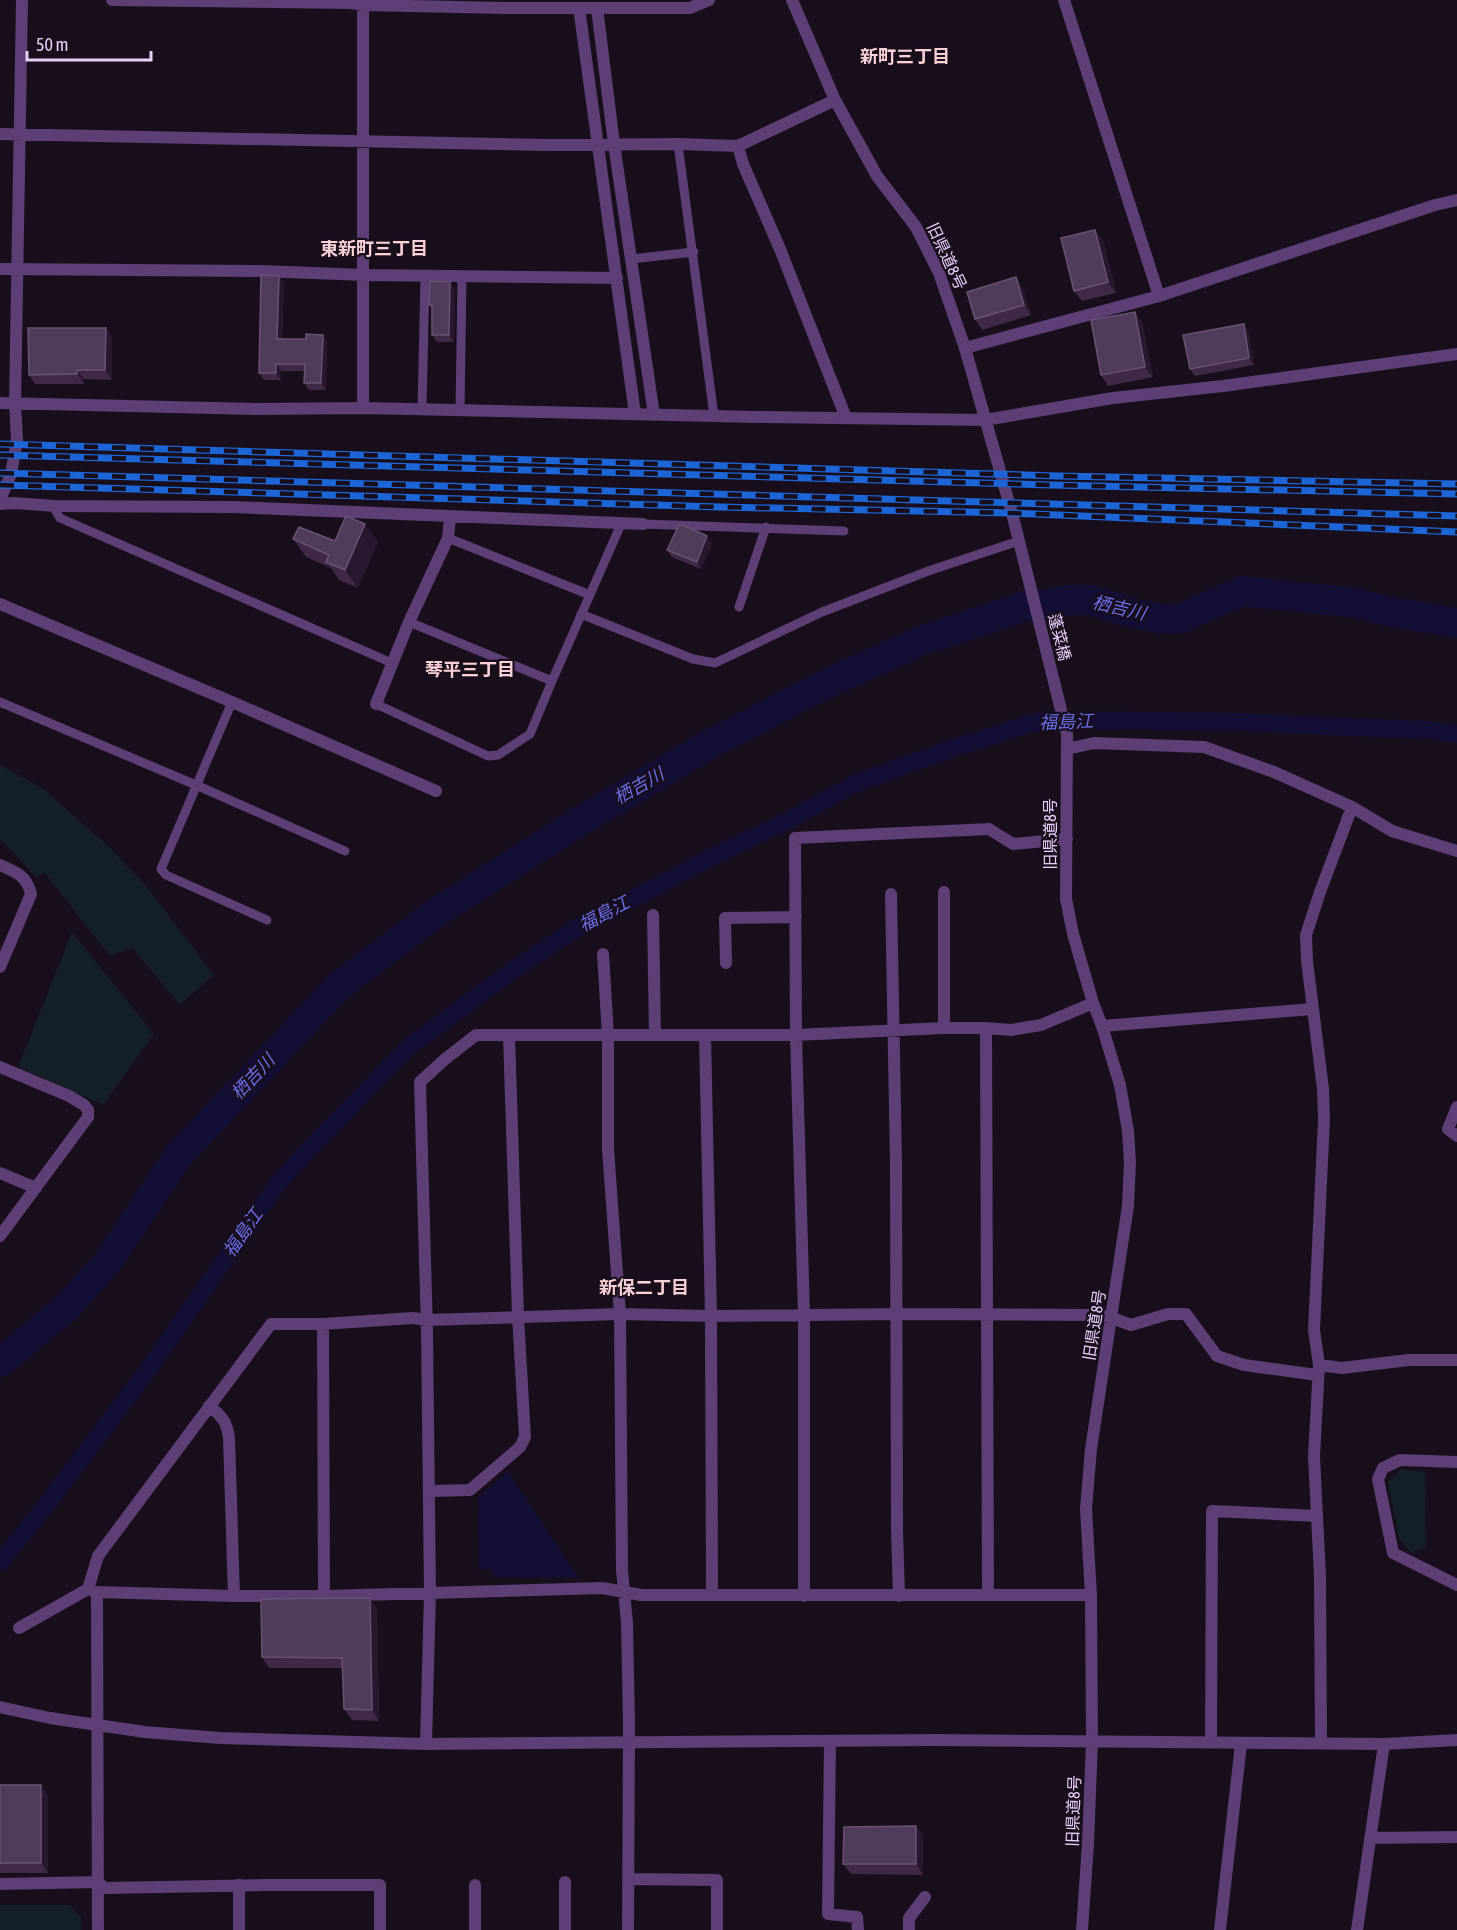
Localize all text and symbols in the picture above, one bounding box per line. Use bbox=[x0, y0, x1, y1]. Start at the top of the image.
scale bar bbox=[27, 24, 152, 62]
text: 50 m bbox=[36, 34, 68, 55]
district label: 新町三丁目 bbox=[860, 46, 950, 67]
street label: 旧県道8号 bbox=[924, 220, 970, 292]
district label: 東新町三丁目 bbox=[320, 238, 428, 259]
water label: 栖吉川 bbox=[1090, 591, 1150, 624]
street label: 蓬菜橋 bbox=[1045, 612, 1075, 662]
district label: 琴平三丁目 bbox=[425, 659, 515, 680]
water label: 福島江 bbox=[1039, 710, 1095, 733]
water label: 栖吉川 bbox=[610, 762, 669, 808]
street label: 旧県道8号 bbox=[1041, 798, 1059, 870]
water label: 福島江 bbox=[575, 891, 634, 936]
water label: 栖吉川 bbox=[227, 1048, 280, 1104]
water label: 福島江 bbox=[219, 1203, 268, 1261]
district label: 新保二丁目 bbox=[599, 1277, 689, 1298]
street label: 旧県道8号 bbox=[1080, 1288, 1108, 1362]
street label: 旧県道8号 bbox=[1063, 1775, 1083, 1847]

